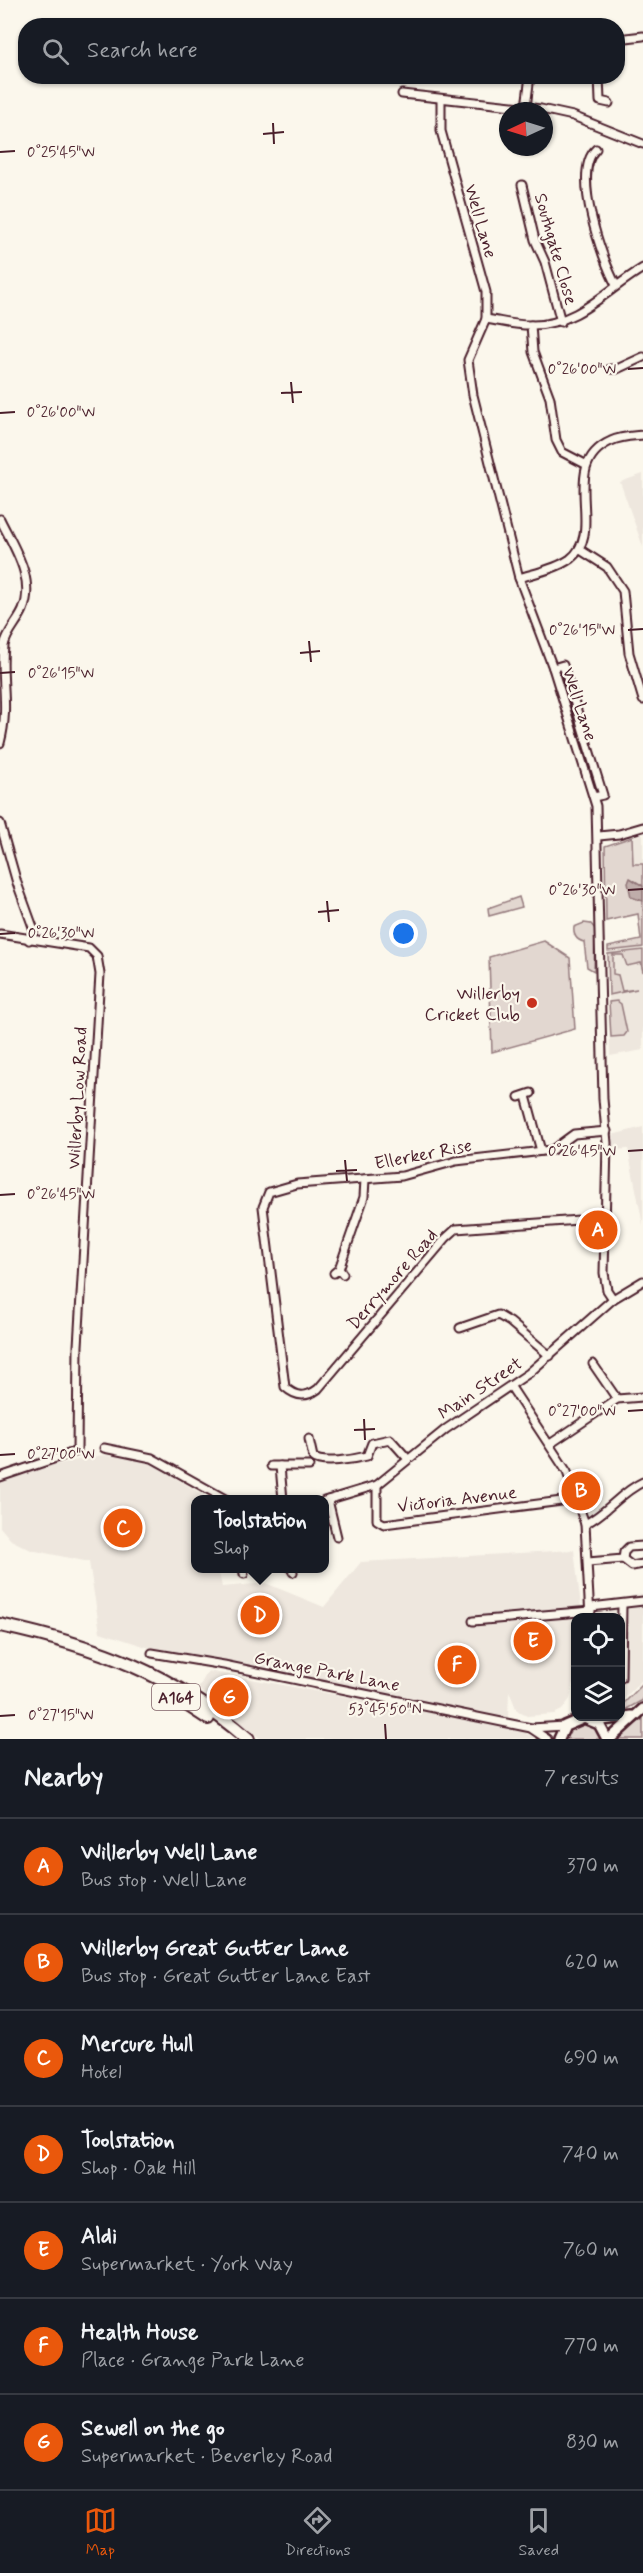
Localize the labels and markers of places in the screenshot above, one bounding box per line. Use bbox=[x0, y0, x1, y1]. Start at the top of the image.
place label: Willerby Cricket Club bbox=[424, 982, 520, 1027]
marker: Willerby Cricket Club bbox=[525, 996, 539, 1010]
pin: A bbox=[578, 1208, 618, 1252]
pin: B bbox=[562, 1468, 600, 1514]
pin: C bbox=[104, 1506, 142, 1550]
pin: D bbox=[240, 1592, 280, 1638]
pin: E bbox=[514, 1618, 552, 1664]
pin: F bbox=[438, 1642, 476, 1688]
pin: G bbox=[210, 1674, 248, 1720]

